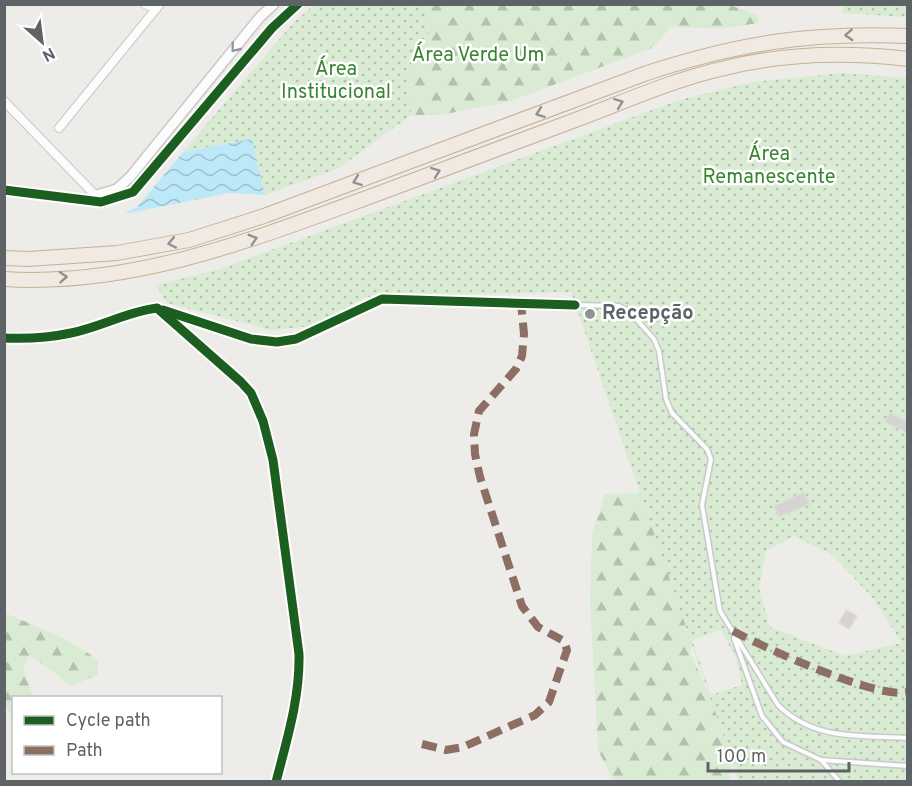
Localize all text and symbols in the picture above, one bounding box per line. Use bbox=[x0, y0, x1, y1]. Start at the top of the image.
north arrow bbox=[12, 12, 72, 72]
one-way arrow bbox=[845, 28, 854, 41]
one-way arrow bbox=[231, 41, 242, 52]
park label: Área Verde Um bbox=[412, 41, 544, 69]
text: N bbox=[38, 42, 58, 65]
park label: Área Institucional bbox=[281, 55, 391, 106]
one-way arrow bbox=[613, 98, 624, 111]
one-way arrow bbox=[535, 105, 546, 118]
park label: Área Remanescente bbox=[702, 140, 836, 191]
one-way arrow bbox=[430, 166, 441, 179]
one-way arrow bbox=[352, 173, 363, 186]
one-way arrow bbox=[247, 234, 258, 246]
one-way arrow bbox=[168, 236, 178, 249]
one-way arrow bbox=[58, 271, 67, 284]
place label: Recepção bbox=[602, 301, 694, 327]
marker: Recepção bbox=[583, 307, 597, 321]
legend bbox=[12, 696, 222, 774]
text: Cycle path bbox=[66, 710, 151, 733]
scale bar bbox=[708, 735, 849, 773]
text: Path bbox=[66, 740, 103, 763]
text: 100 m bbox=[717, 746, 766, 769]

